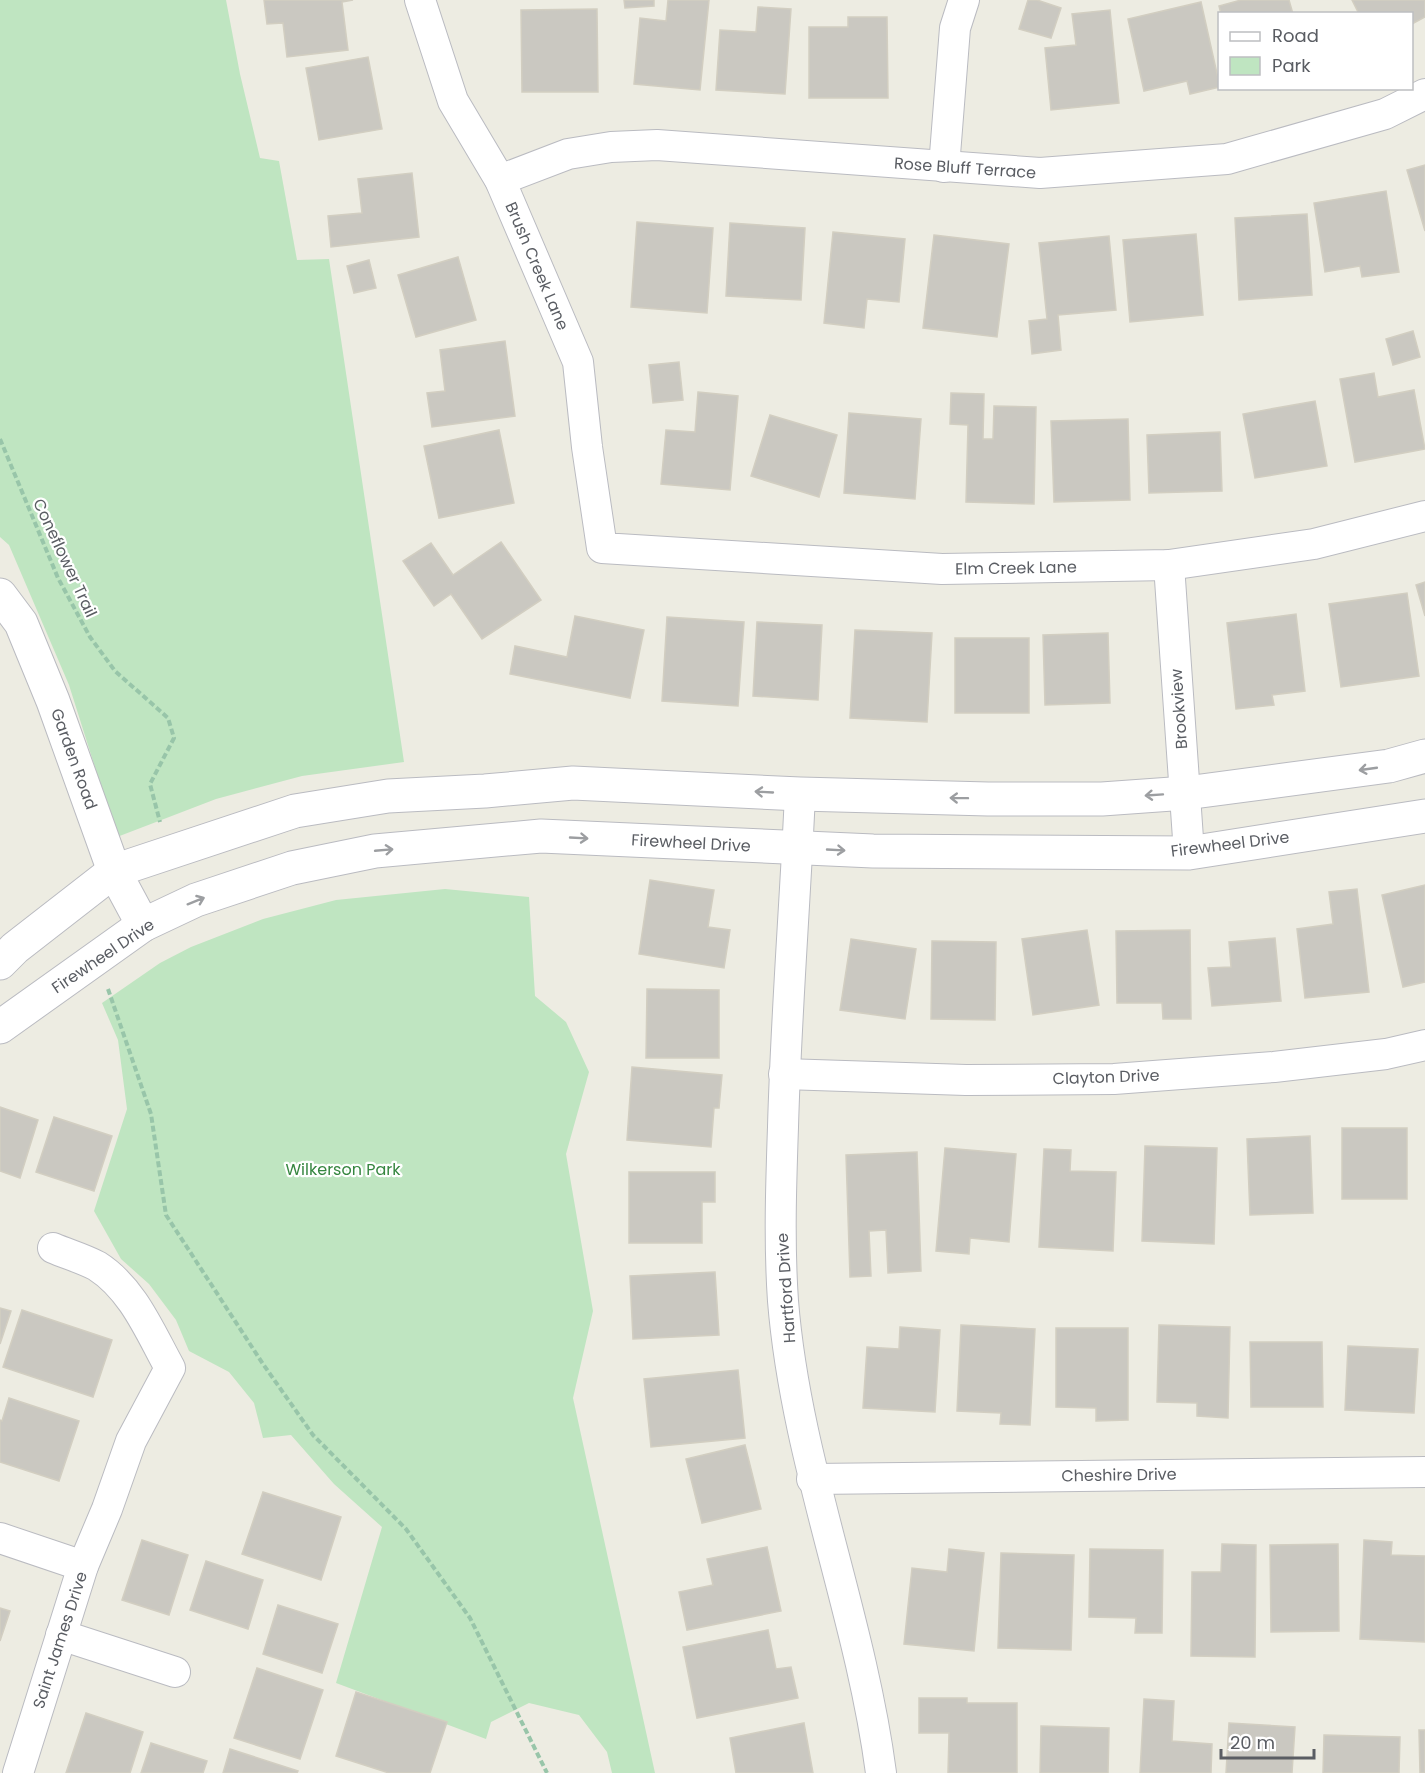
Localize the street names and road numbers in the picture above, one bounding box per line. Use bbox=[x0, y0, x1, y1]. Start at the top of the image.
street label: Rose Bluff Terrace bbox=[893, 152, 1037, 184]
street label: Brush Creek Lane bbox=[500, 198, 574, 334]
street label: Coneflower Trail bbox=[27, 495, 103, 621]
street label: Elm Creek Lane bbox=[955, 555, 1077, 581]
street label: Brookview bbox=[1165, 668, 1193, 750]
street label: Garden Road bbox=[45, 705, 103, 813]
street label: Firewheel Drive bbox=[1169, 825, 1291, 863]
street label: Firewheel Drive bbox=[631, 828, 751, 858]
street label: Firewheel Drive bbox=[47, 913, 159, 999]
street label: Clayton Drive bbox=[1052, 1064, 1160, 1090]
street label: Hartford Drive bbox=[771, 1232, 801, 1344]
street label: Cheshire Drive bbox=[1061, 1462, 1177, 1488]
street label: Saint James Drive bbox=[27, 1568, 93, 1712]

